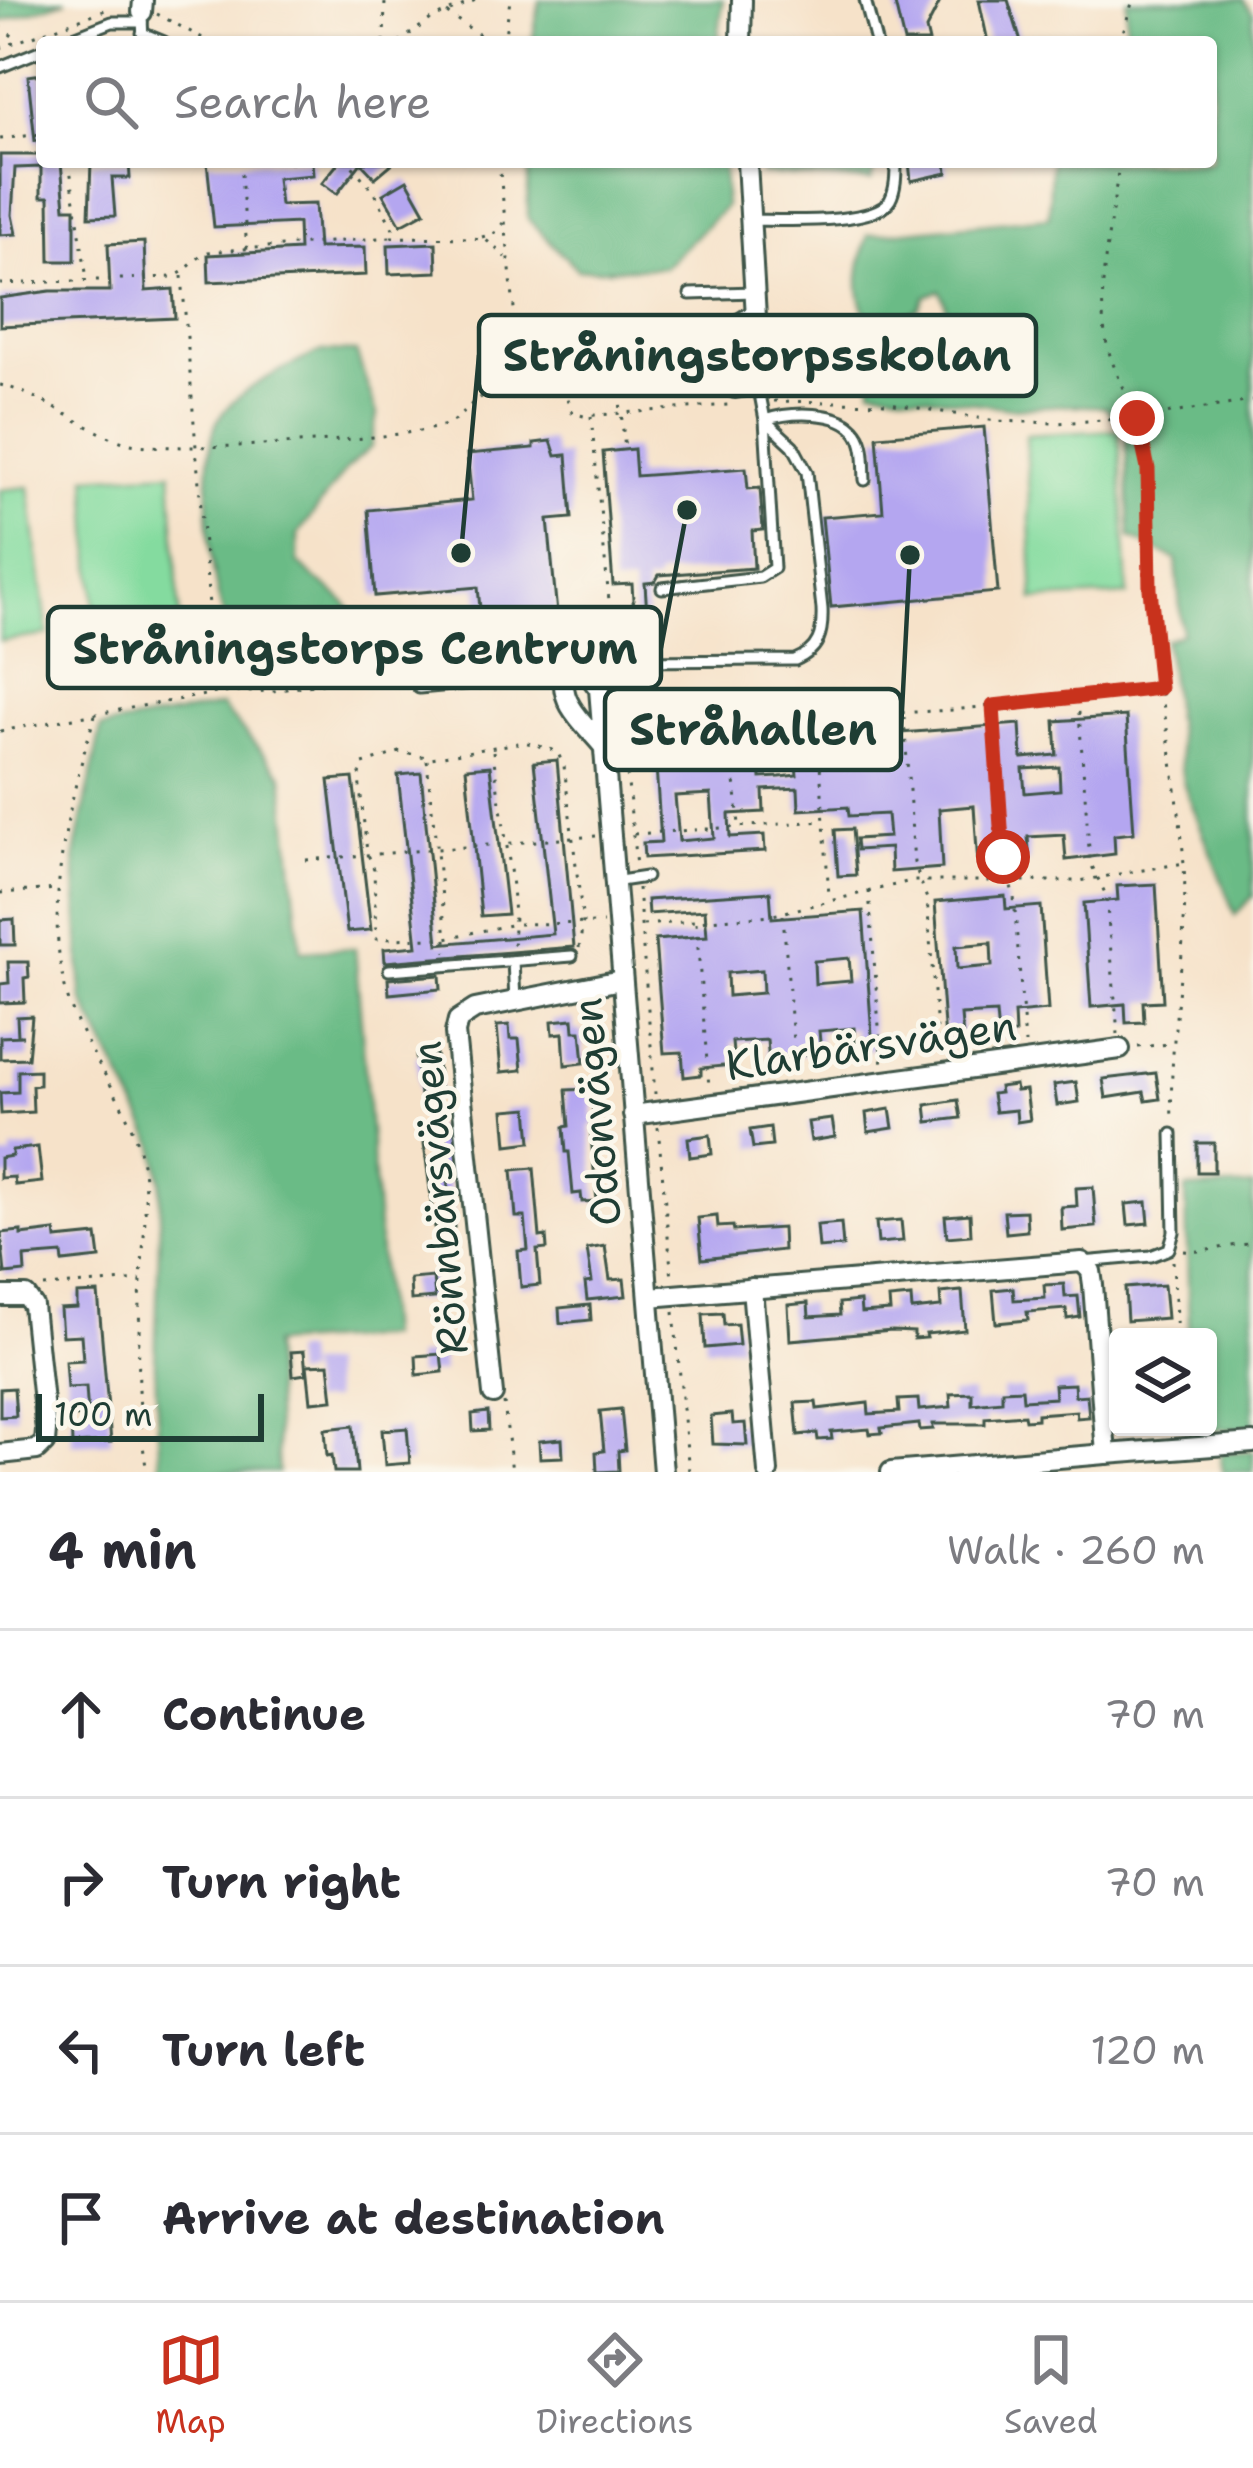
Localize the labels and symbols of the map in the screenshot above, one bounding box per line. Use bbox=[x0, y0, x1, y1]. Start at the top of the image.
callout: Stråningstorpsskolan bbox=[479, 315, 1036, 396]
text: Stråningstorpsskolan bbox=[502, 325, 1012, 385]
route end bbox=[1110, 391, 1164, 445]
callout: Stråningstorps Centrum bbox=[48, 607, 661, 688]
text: Stråningstorps Centrum bbox=[72, 618, 638, 678]
callout: Stråhallen bbox=[605, 689, 901, 770]
text: Stråhallen bbox=[629, 699, 877, 759]
route start bbox=[976, 830, 1030, 884]
street label: Odonvägen bbox=[558, 996, 634, 1228]
street label: Klarbärsvägen bbox=[722, 997, 1020, 1093]
street label: Rönnbärsvägen bbox=[397, 1039, 481, 1357]
scale bar bbox=[36, 1388, 264, 1441]

